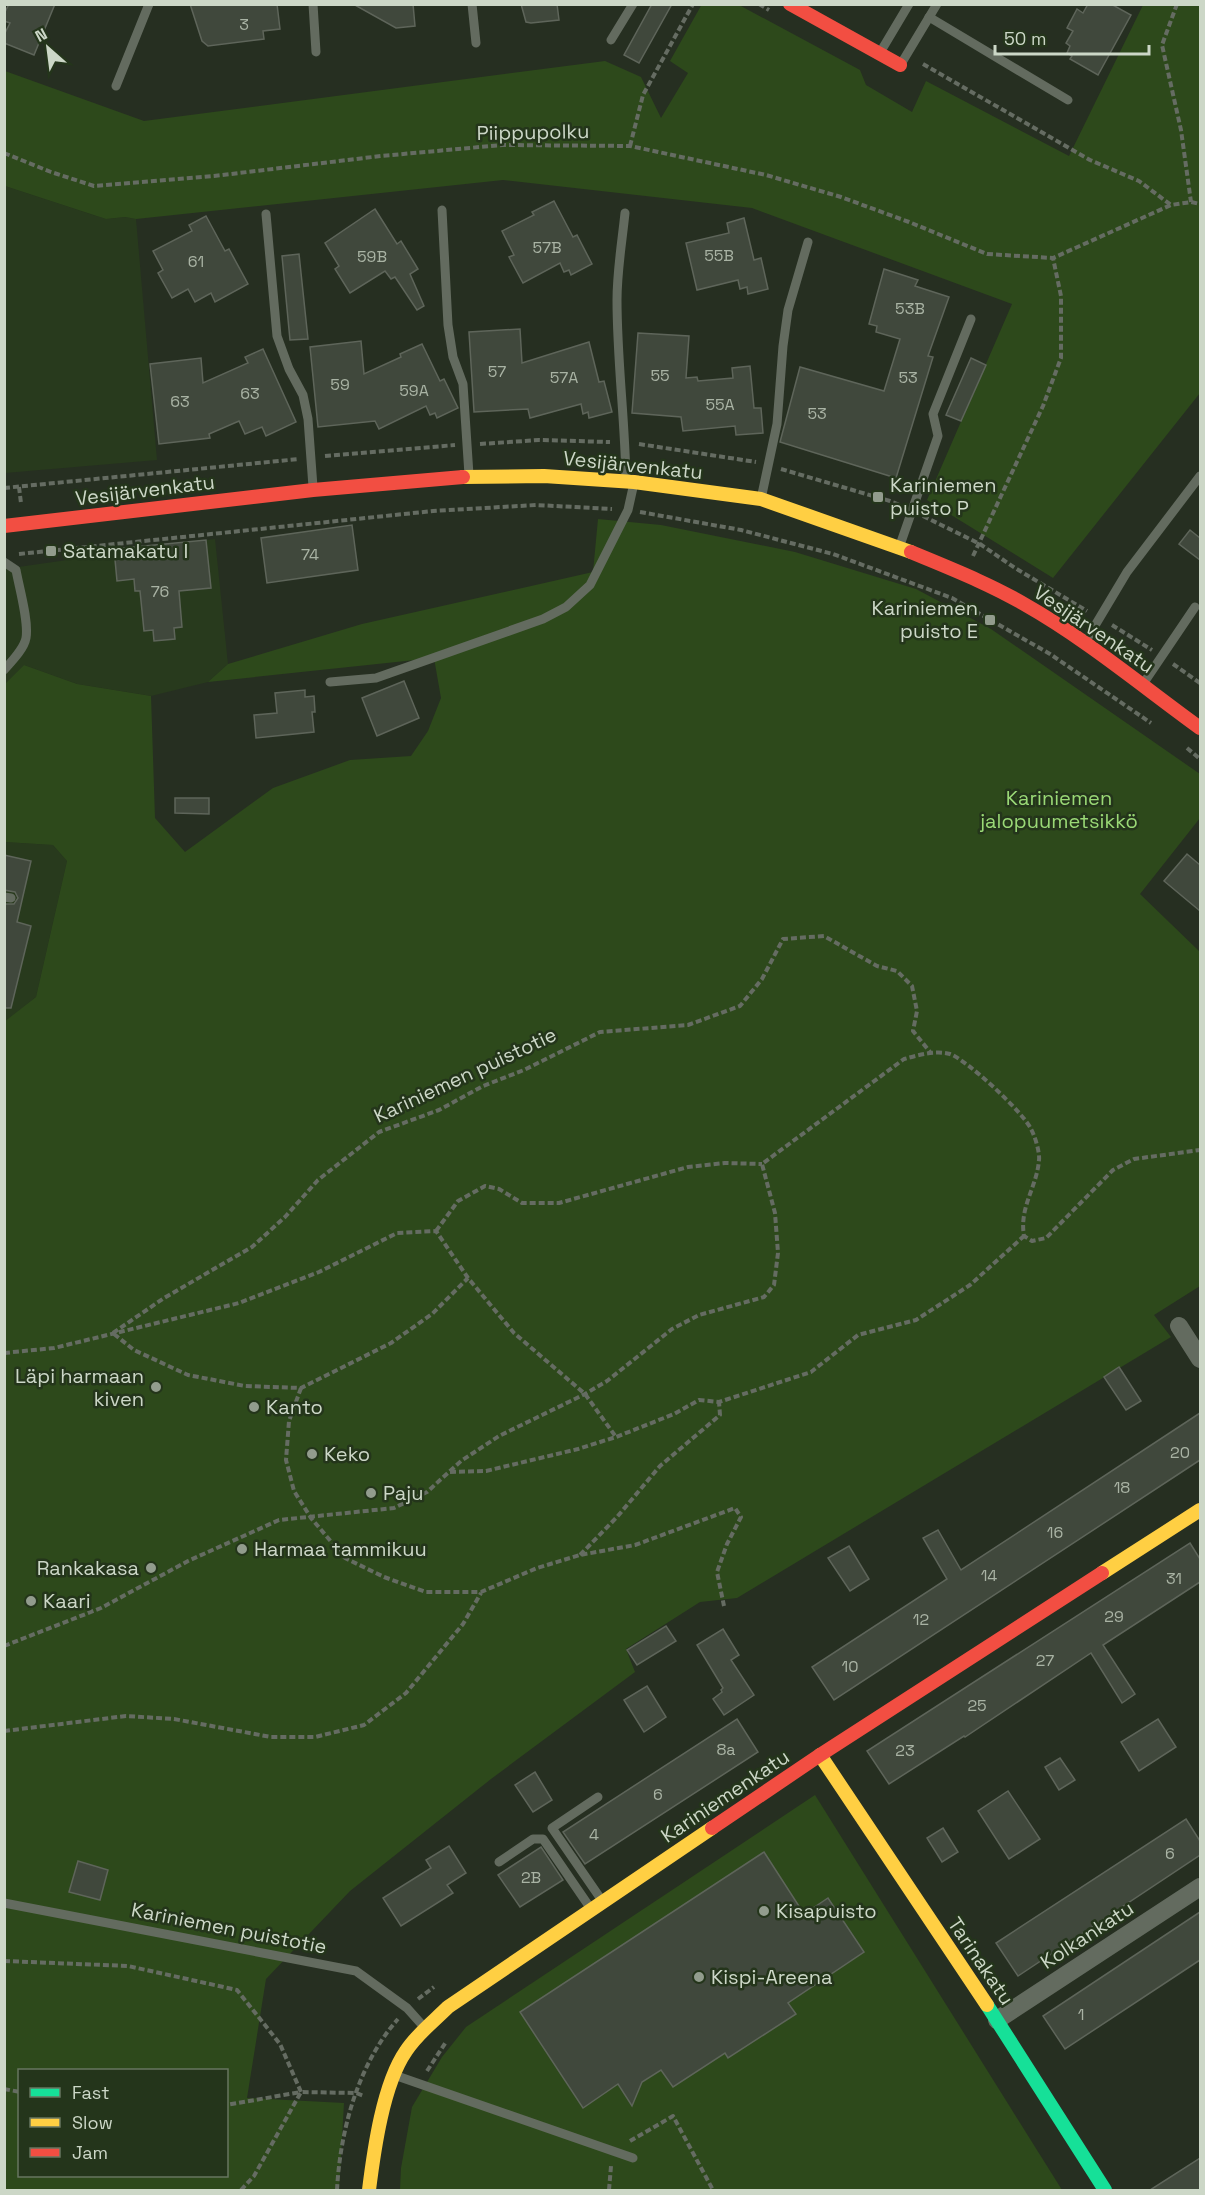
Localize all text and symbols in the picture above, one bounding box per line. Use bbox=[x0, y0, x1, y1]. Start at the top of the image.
house number: 3 bbox=[239, 14, 249, 35]
north arrow bbox=[18, 18, 78, 78]
scale bar bbox=[995, 18, 1150, 56]
text: N bbox=[32, 23, 51, 47]
text: 50 m bbox=[1004, 27, 1046, 50]
street label: Piippupolku bbox=[476, 118, 590, 146]
house number: 57B bbox=[533, 237, 562, 258]
house number: 55B bbox=[704, 245, 734, 266]
house number: 59B bbox=[357, 246, 387, 267]
house number: 61 bbox=[188, 251, 204, 272]
house number: 53B bbox=[895, 298, 925, 319]
house number: 57 bbox=[488, 361, 506, 382]
house number: 55 bbox=[650, 365, 670, 386]
house number: 57A bbox=[550, 367, 578, 388]
house number: 53 bbox=[898, 367, 918, 388]
house number: 59 bbox=[330, 374, 350, 395]
house number: 59A bbox=[399, 380, 429, 401]
house number: 63 bbox=[240, 383, 260, 404]
house number: 63 bbox=[170, 391, 190, 412]
house number: 55A bbox=[705, 394, 735, 415]
house number: 53 bbox=[807, 403, 827, 424]
street label: Vesijärvenkatu bbox=[562, 445, 704, 485]
street label: Vesijärvenkatu bbox=[74, 469, 216, 511]
place label: Kariniemen puisto P bbox=[890, 472, 996, 521]
marker: Kariniemen puisto P bbox=[871, 490, 885, 504]
place label: Satamakatu I bbox=[63, 538, 188, 564]
marker: Satamakatu I bbox=[44, 544, 58, 558]
house number: 74 bbox=[301, 544, 319, 565]
street label: Vesijärvenkatu bbox=[1029, 579, 1159, 679]
house number: 76 bbox=[151, 581, 169, 602]
place label: Kariniemen puisto E bbox=[872, 595, 978, 644]
marker: Kariniemen puisto E bbox=[983, 613, 997, 627]
park label: Kariniemen jalopuumetsikkö bbox=[979, 785, 1138, 834]
street label: Kariniemen puistotie bbox=[369, 1021, 561, 1129]
place label: Läpi harmaan kiven bbox=[15, 1363, 144, 1412]
marker: Läpi harmaan kiven bbox=[149, 1380, 163, 1394]
place label: Kanto bbox=[266, 1394, 323, 1420]
marker: Kanto bbox=[247, 1400, 261, 1414]
place label: Keko bbox=[324, 1441, 370, 1467]
house number: 20 bbox=[1170, 1442, 1190, 1463]
marker: Keko bbox=[305, 1447, 319, 1461]
house number: 18 bbox=[1114, 1477, 1130, 1498]
place label: Paju bbox=[383, 1480, 423, 1506]
marker: Paju bbox=[364, 1486, 378, 1500]
house number: 16 bbox=[1047, 1522, 1063, 1543]
place label: Harmaa tammikuu bbox=[254, 1536, 427, 1562]
marker: Harmaa tammikuu bbox=[235, 1542, 249, 1556]
place label: Rankakasa bbox=[37, 1555, 139, 1581]
marker: Rankakasa bbox=[144, 1561, 158, 1575]
house number: 14 bbox=[981, 1565, 997, 1586]
house number: 31 bbox=[1166, 1568, 1182, 1589]
place label: Kaari bbox=[43, 1588, 91, 1614]
marker: Kaari bbox=[24, 1594, 38, 1608]
house number: 29 bbox=[1104, 1606, 1124, 1627]
house number: 12 bbox=[913, 1609, 929, 1630]
house number: 27 bbox=[1036, 1650, 1054, 1671]
house number: 10 bbox=[842, 1656, 858, 1677]
house number: 25 bbox=[967, 1695, 987, 1716]
house number: 8a bbox=[716, 1739, 736, 1760]
house number: 23 bbox=[895, 1740, 915, 1761]
street label: Kariniemenkatu bbox=[656, 1743, 794, 1849]
house number: 6 bbox=[653, 1784, 663, 1805]
house number: 4 bbox=[589, 1824, 599, 1845]
house number: 6 bbox=[1165, 1843, 1175, 1864]
house number: 2B bbox=[521, 1867, 541, 1888]
street label: Kolkankatu bbox=[1035, 1895, 1139, 1975]
street label: Kariniemen puistotie bbox=[129, 1896, 329, 1960]
place label: Kisapuisto bbox=[776, 1898, 877, 1924]
marker: Kisapuisto bbox=[757, 1904, 771, 1918]
street label: Tarinakatu bbox=[942, 1912, 1020, 2010]
place label: Kispi-Areena bbox=[711, 1964, 832, 1990]
marker: Kispi-Areena bbox=[692, 1970, 706, 1984]
house number: 1 bbox=[1078, 2004, 1084, 2025]
legend bbox=[18, 2069, 228, 2177]
text: Fast bbox=[72, 2081, 109, 2104]
text: Slow bbox=[72, 2111, 113, 2134]
text: Jam bbox=[72, 2141, 108, 2164]

